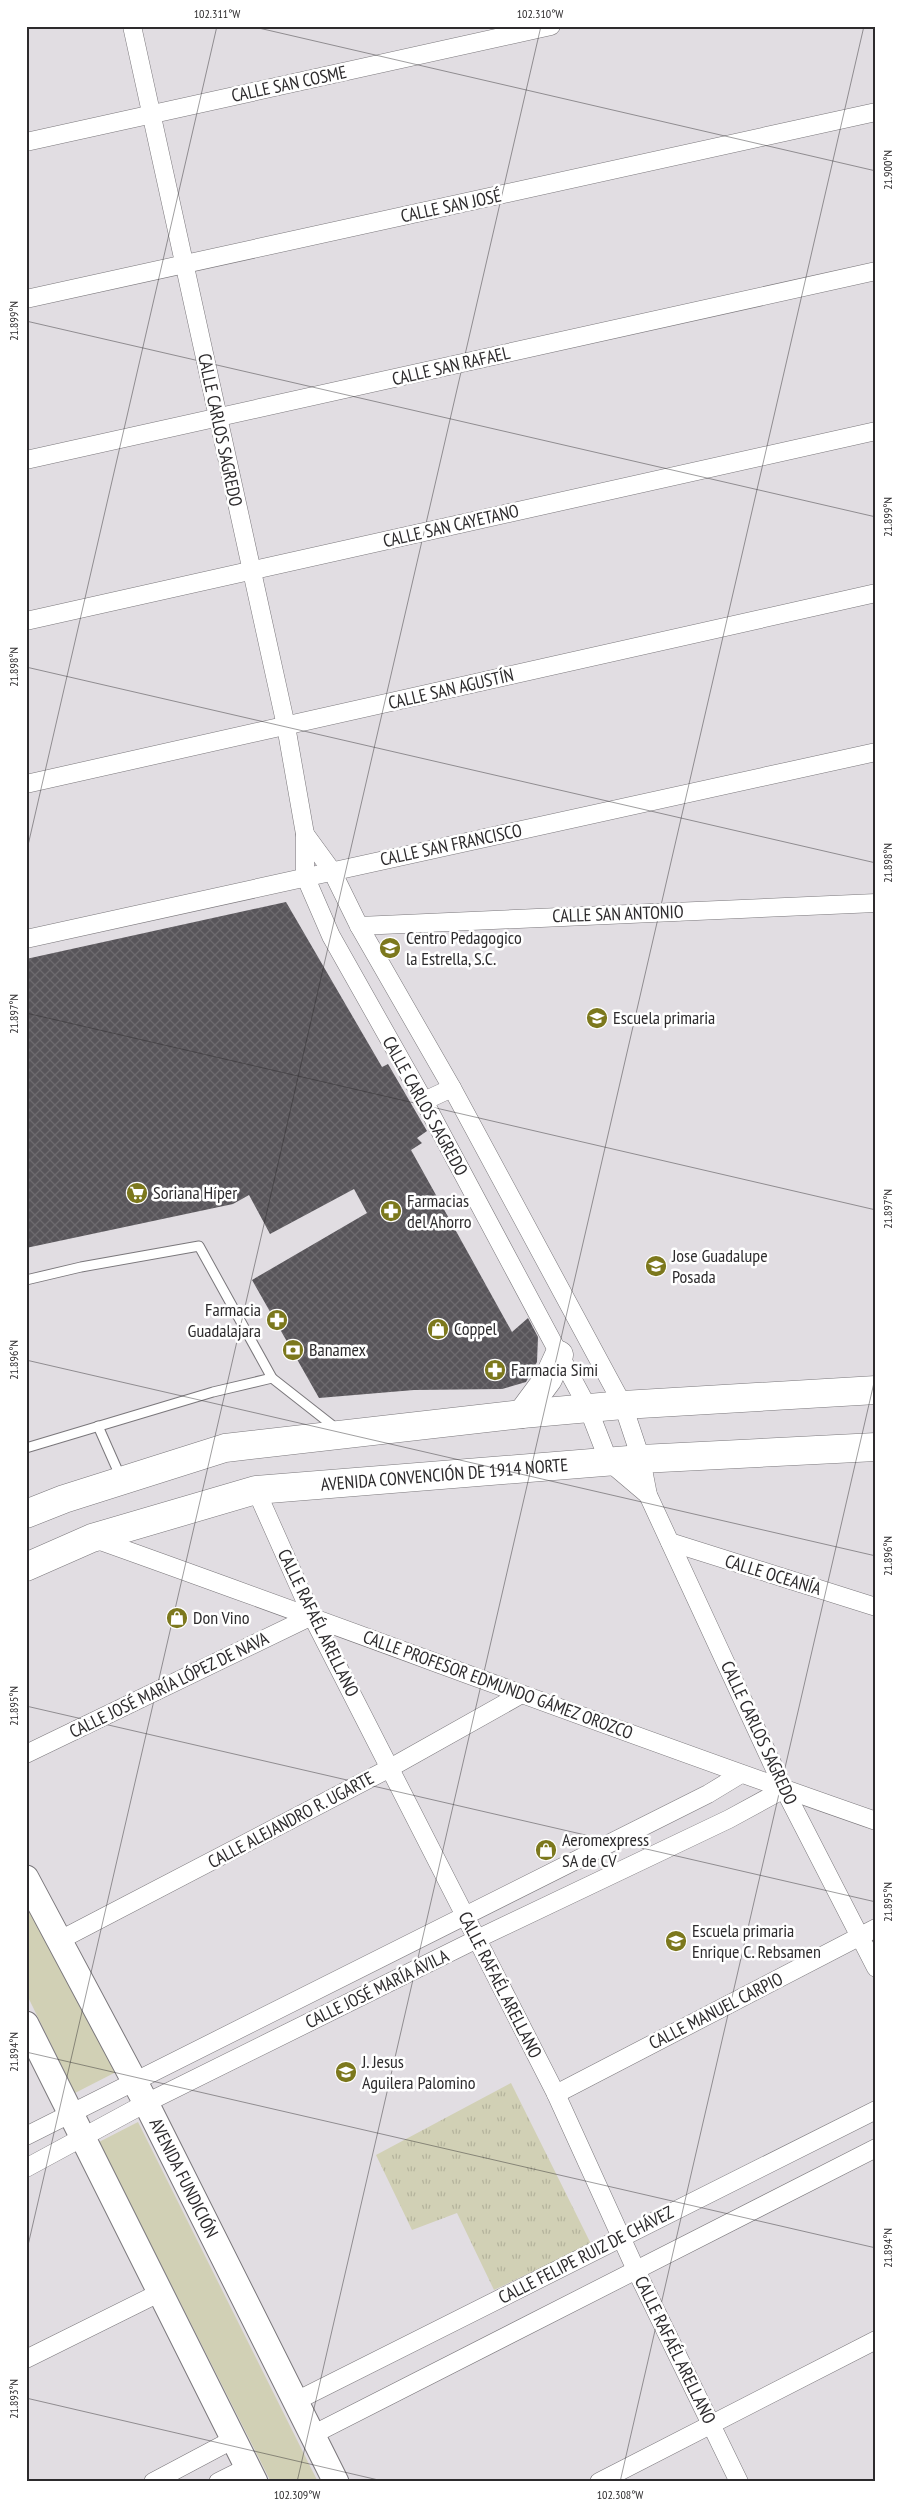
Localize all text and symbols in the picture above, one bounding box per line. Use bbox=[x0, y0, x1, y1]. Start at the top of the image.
text: 102.311°W bbox=[194, 6, 240, 21]
text: 102.310°W bbox=[517, 6, 563, 21]
street label: CALLE SAN COSME bbox=[229, 60, 349, 107]
text: 21.900°N bbox=[880, 150, 895, 190]
street label: CALLE SAN JOSÉ bbox=[399, 184, 503, 227]
text: 21.899°N bbox=[6, 301, 21, 341]
street label: CALLE SAN RAFAEL bbox=[390, 341, 513, 390]
street label: CALLE CARLOS SAGREDO bbox=[193, 351, 248, 509]
text: 21.899°N bbox=[880, 497, 895, 537]
street label: CALLE SAN CAYETANO bbox=[381, 499, 521, 552]
text: 21.898°N bbox=[6, 647, 21, 687]
street label: CALLE SAN AGUSTÍN bbox=[386, 663, 516, 714]
street label: CALLE SAN FRANCISCO bbox=[378, 818, 524, 871]
text: 21.898°N bbox=[880, 843, 895, 883]
street label: CALLE SAN ANTONIO bbox=[552, 900, 684, 927]
place label: Centro Pedagogico la Estrella, S.C. bbox=[406, 926, 522, 970]
school or university icon: Centro Pedagogico la Estrella, S.C. bbox=[378, 936, 402, 960]
text: 21.897°N bbox=[6, 994, 21, 1034]
school or university icon: Escuela primaria bbox=[585, 1006, 609, 1030]
place label: Escuela primaria bbox=[613, 1006, 715, 1029]
street label: CALLE CARLOS SAGREDO bbox=[378, 1032, 473, 1180]
supermarket icon: Soriana Híper bbox=[125, 1181, 149, 1205]
place label: Soriana Híper bbox=[153, 1181, 237, 1204]
place label: Farmacias del Ahorro bbox=[407, 1189, 472, 1233]
text: 21.897°N bbox=[880, 1189, 895, 1229]
pharmacy icon: Farmacias del Ahorro bbox=[379, 1199, 403, 1223]
place label: Jose Guadalupe Posada bbox=[671, 1244, 768, 1288]
school or university icon: Jose Guadalupe Posada bbox=[644, 1254, 668, 1278]
place label: Farmacia Guadalajara bbox=[188, 1298, 261, 1342]
pharmacy icon: Farmacia Guadalajara bbox=[265, 1308, 289, 1332]
shop icon: Coppel bbox=[426, 1317, 450, 1341]
place label: Coppel bbox=[454, 1317, 498, 1340]
bank icon: Banamex bbox=[281, 1338, 305, 1362]
place label: Banamex bbox=[309, 1338, 367, 1361]
text: 21.896°N bbox=[6, 1340, 21, 1380]
pharmacy icon: Farmacia Simi bbox=[483, 1358, 507, 1382]
place label: Farmacia Simi bbox=[511, 1358, 598, 1381]
street label: AVENIDA CONVENCIÓN DE 1914 NORTE bbox=[320, 1453, 569, 1496]
text: 21.896°N bbox=[880, 1536, 895, 1576]
street label: CALLE RAFAÉL ARELLANO bbox=[273, 1545, 364, 1700]
street label: CALLE OCEANÍA bbox=[722, 1549, 825, 1600]
shop icon: Don Vino bbox=[165, 1606, 189, 1630]
place label: Don Vino bbox=[193, 1606, 250, 1629]
street label: CALLE PROFESOR EDMUNDO GÁMEZ OROZCO bbox=[360, 1625, 636, 1744]
street label: CALLE JOSÉ MARÍA LÓPEZ DE NAVA bbox=[65, 1626, 273, 1743]
street label: CALLE CARLOS SAGREDO bbox=[716, 1657, 803, 1808]
text: 21.895°N bbox=[6, 1686, 21, 1726]
street label: CALLE ALEJANDRO R. UGARTE bbox=[204, 1766, 378, 1873]
place label: Aeromexpress SA de CV bbox=[562, 1828, 649, 1872]
shop icon: Aeromexpress SA de CV bbox=[534, 1838, 558, 1862]
text: 21.895°N bbox=[880, 1882, 895, 1922]
street label: CALLE RAFAÉL ARELLANO bbox=[454, 1908, 547, 2062]
place label: Escuela primaria Enrique C. Rebsamen bbox=[692, 1919, 821, 1963]
school or university icon: Escuela primaria Enrique C. Rebsamen bbox=[664, 1929, 688, 1953]
street label: CALLE JOSÉ MARÍA ÁVILA bbox=[301, 1944, 453, 2033]
street label: CALLE MANUEL CARPIO bbox=[645, 1967, 787, 2054]
text: 21.894°N bbox=[6, 2032, 21, 2072]
place label: J. Jesus Aguilera Palomino bbox=[361, 2050, 476, 2094]
school or university icon: J. Jesus Aguilera Palomino bbox=[334, 2060, 358, 2084]
street label: AVENIDA FUNDICIÓN bbox=[144, 2114, 224, 2241]
street label: CALLE FELIPE RUIZ DE CHÁVEZ bbox=[494, 2200, 677, 2309]
text: 21.894°N bbox=[880, 2228, 895, 2268]
street label: CALLE RAFAÉL ARELLANO bbox=[630, 2272, 721, 2427]
text: 21.893°N bbox=[6, 2379, 21, 2419]
text: 102.309°W bbox=[274, 2487, 320, 2502]
text: 102.308°W bbox=[597, 2487, 643, 2502]

